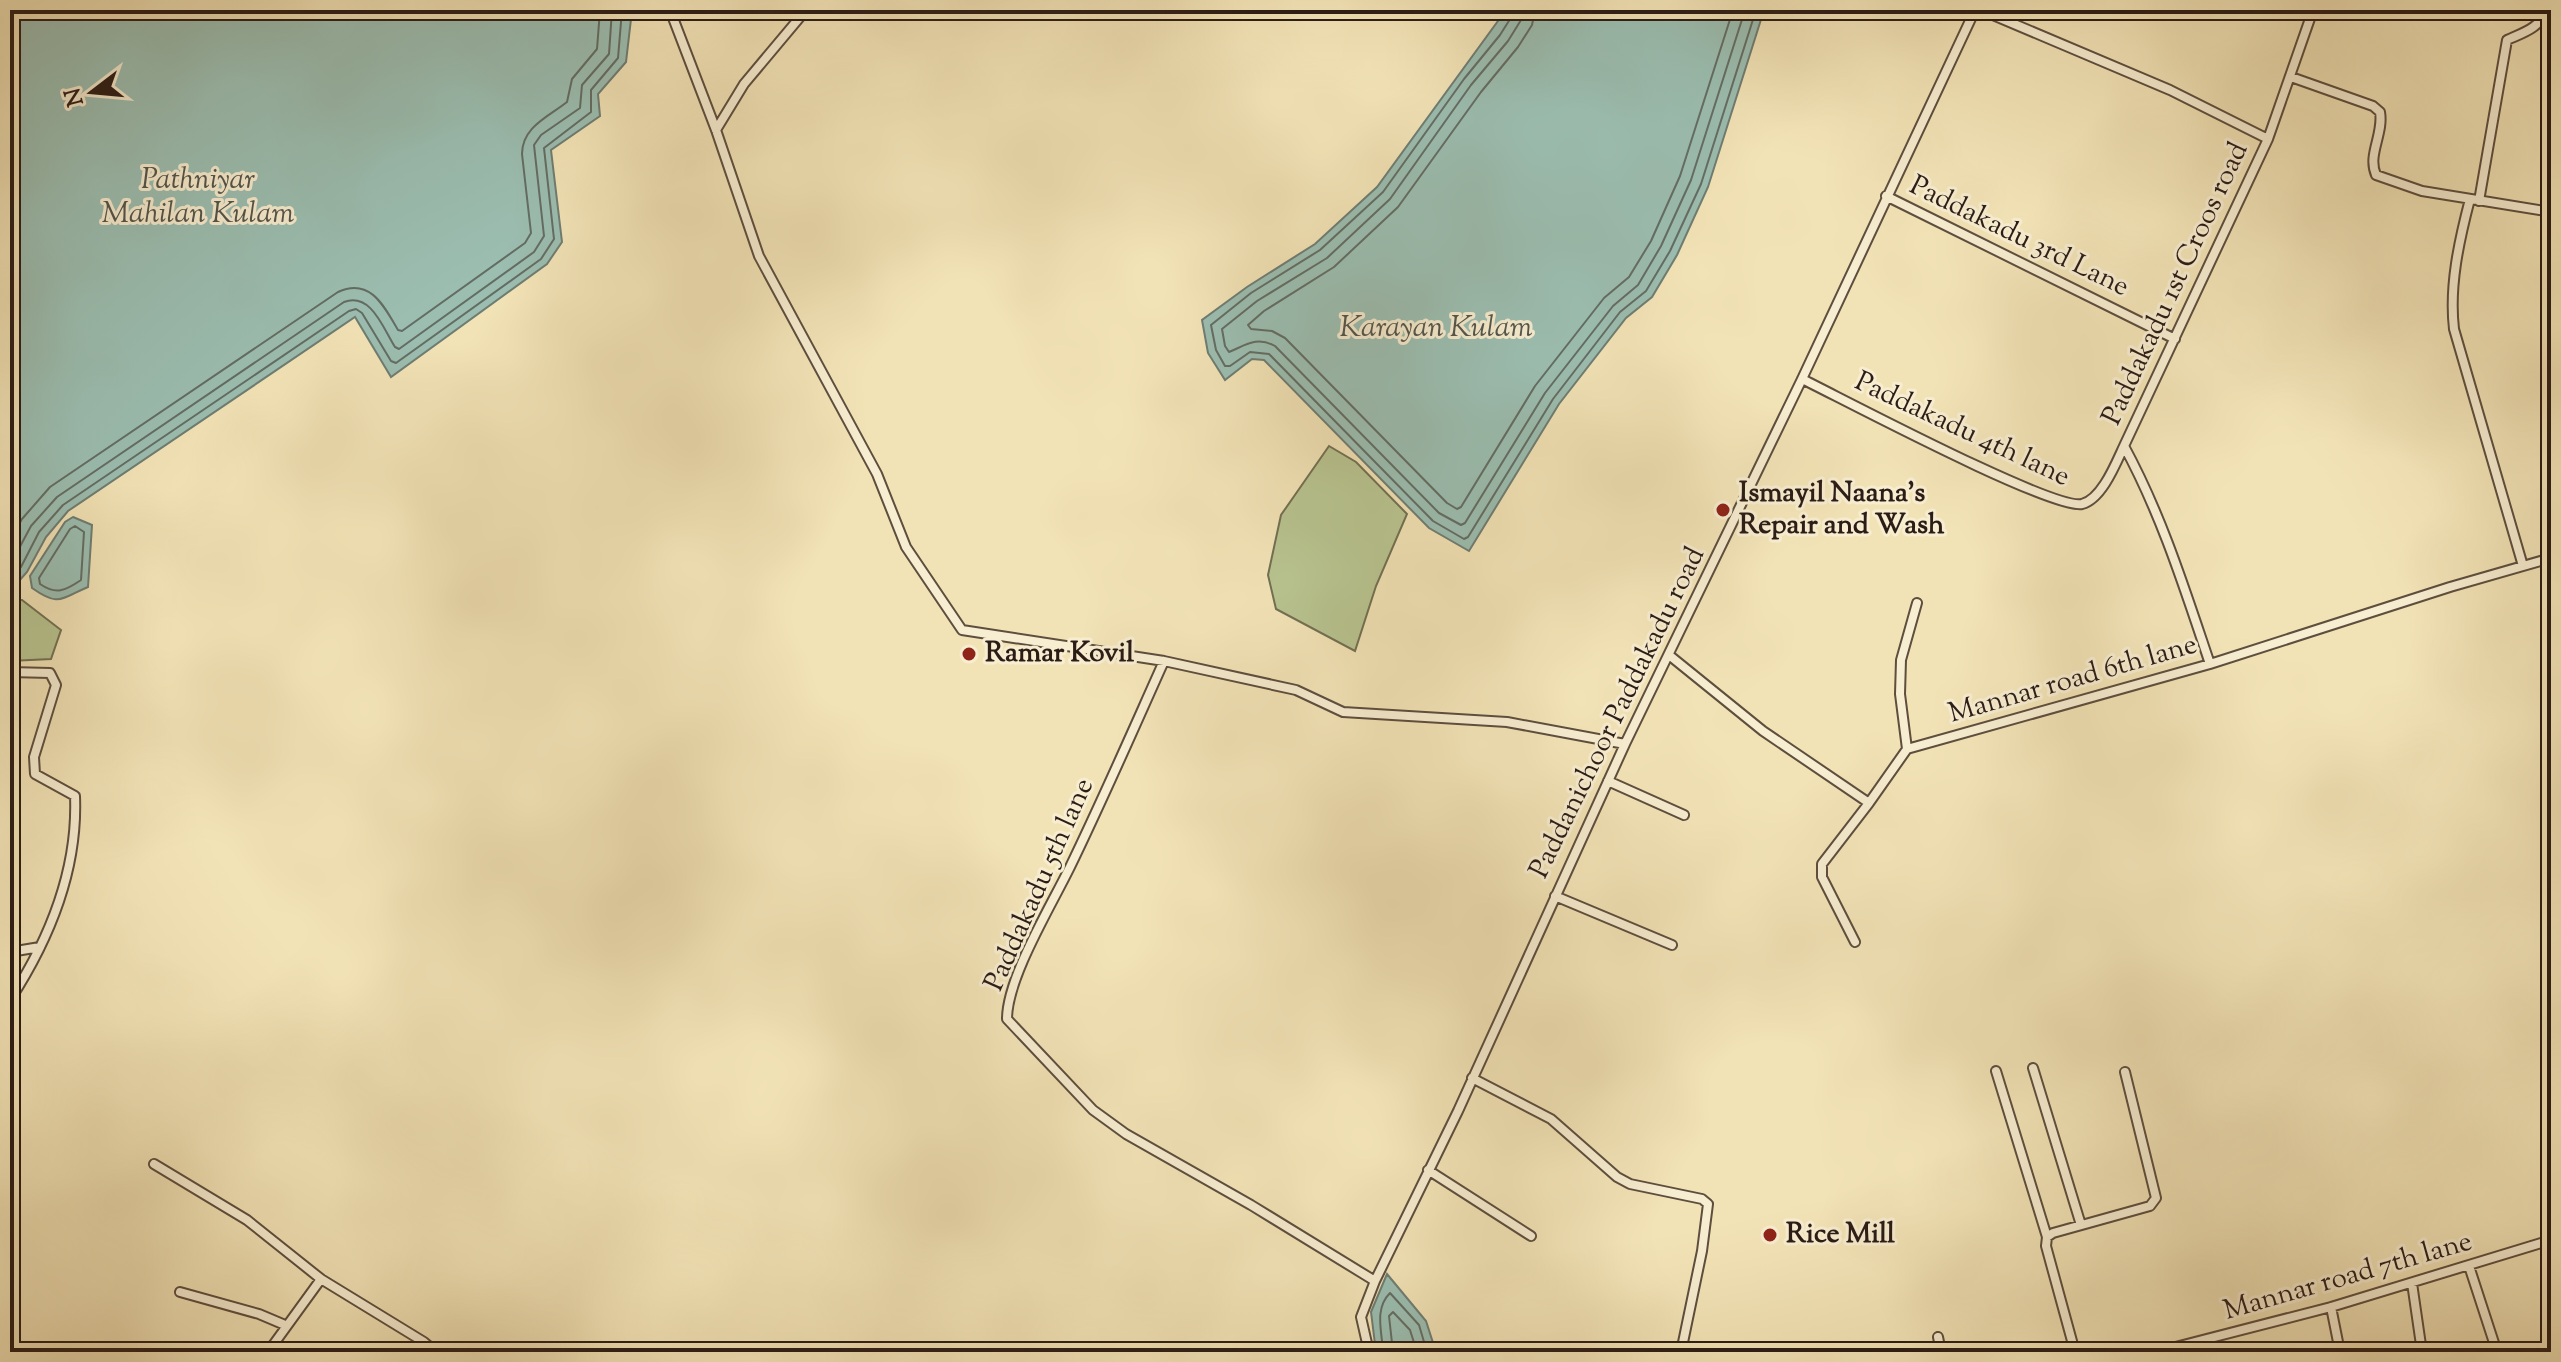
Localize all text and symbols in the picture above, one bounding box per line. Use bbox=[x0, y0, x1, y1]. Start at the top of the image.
north arrow bbox=[52, 52, 132, 132]
text: N bbox=[58, 83, 93, 110]
street label: Paddakadu 1st Croos road bbox=[2093, 136, 2259, 432]
water label: Pathniyar Mahilan Kulam bbox=[102, 159, 295, 236]
street label: Paddakadu 3rd Lane bbox=[1902, 166, 2136, 308]
water label: Karayan Kulam bbox=[1339, 307, 1533, 350]
street label: Paddakadu 4th lane bbox=[1848, 363, 2076, 497]
place label: Ismayil Naana's Repair and Wash bbox=[1739, 474, 1945, 546]
marker: Ismayil Naana's Repair and Wash bbox=[1714, 501, 1732, 519]
street label: Paddanichoor Paddakadu road bbox=[1520, 540, 1716, 885]
street label: Mannar road 6th lane bbox=[1944, 625, 2202, 735]
place label: Ramar Kovil bbox=[985, 634, 1134, 674]
marker: Ramar Kovil bbox=[960, 645, 978, 663]
street label: Paddakadu 5th lane bbox=[975, 772, 1105, 998]
place label: Rice Mill bbox=[1786, 1215, 1895, 1255]
street label: Mannar road 7th lane bbox=[2219, 1222, 2477, 1332]
marker: Rice Mill bbox=[1761, 1226, 1779, 1244]

